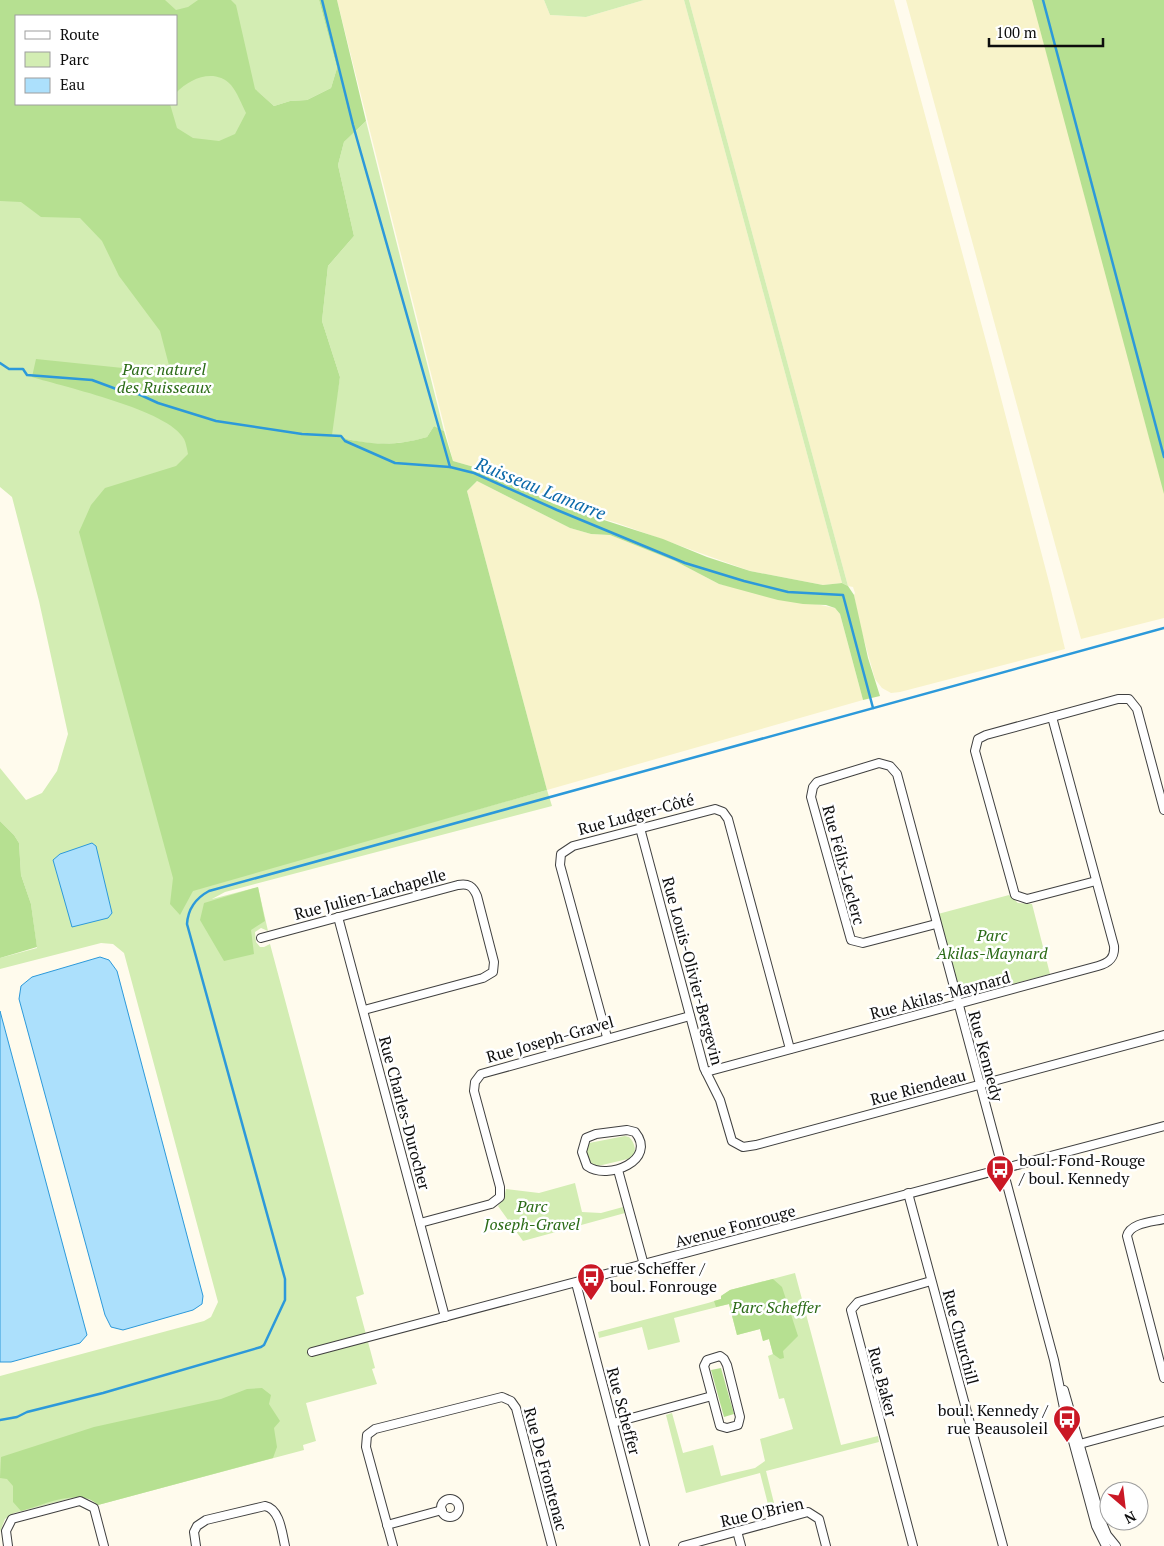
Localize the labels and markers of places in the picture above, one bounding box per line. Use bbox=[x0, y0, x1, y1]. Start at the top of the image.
place label: boul. Fond-Rouge / boul. Kennedy bbox=[1018, 1149, 1145, 1189]
bus stop icon: boul. Fond-Rouge / boul. Kennedy bbox=[985, 1154, 1015, 1193]
place label: rue Scheffer / boul. Fonrouge bbox=[610, 1257, 717, 1297]
bus stop icon: rue Scheffer / boul. Fonrouge bbox=[576, 1262, 606, 1301]
place label: boul. Kennedy / rue Beausoleil bbox=[938, 1399, 1048, 1439]
bus stop icon: boul. Kennedy / rue Beausoleil bbox=[1052, 1404, 1082, 1443]

